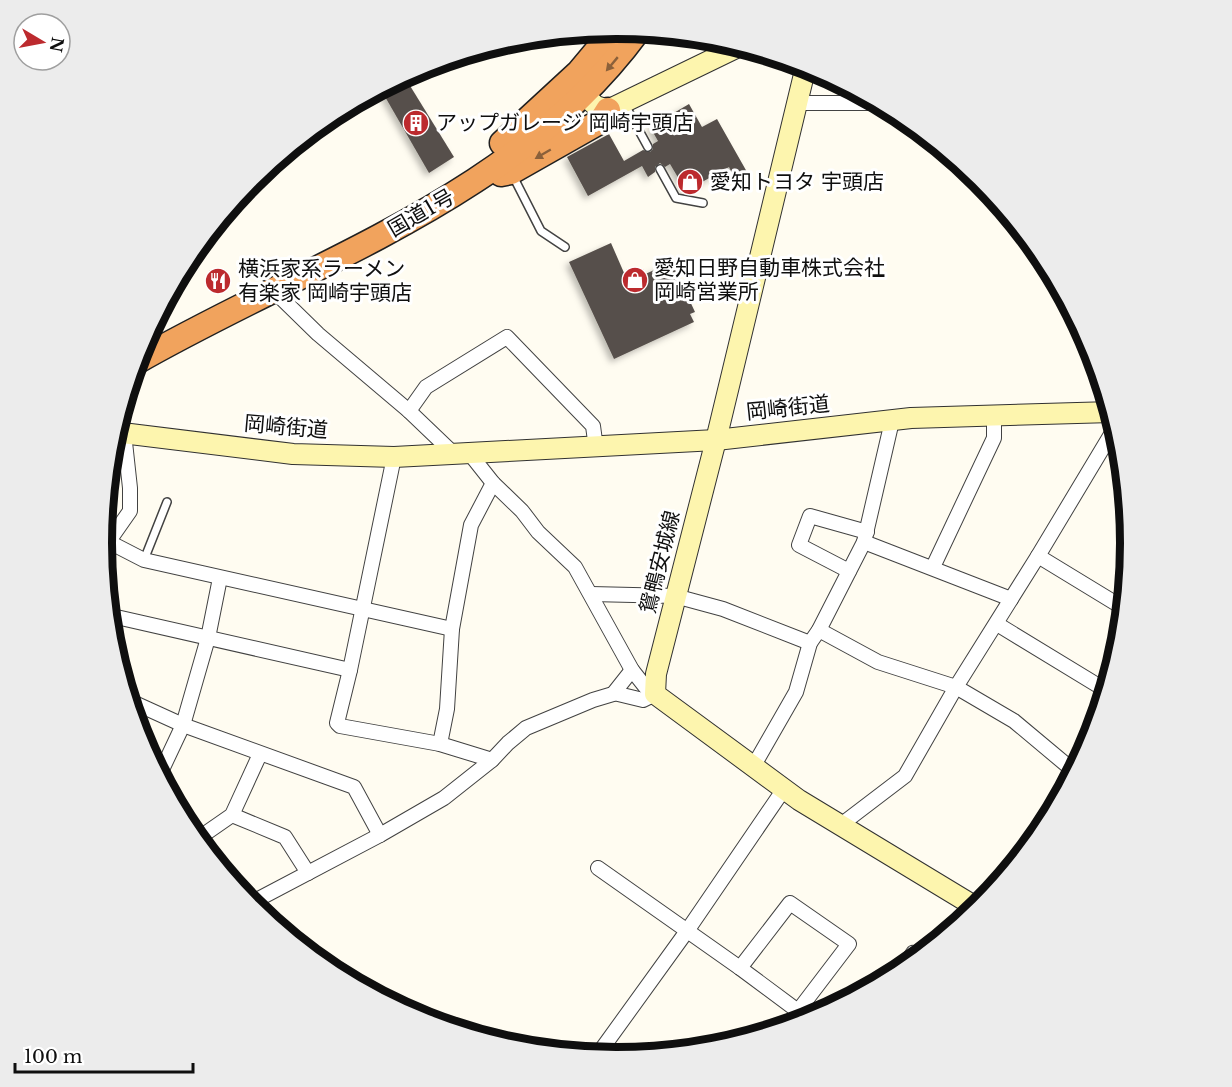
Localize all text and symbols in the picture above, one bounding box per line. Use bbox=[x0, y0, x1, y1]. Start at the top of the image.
north arrow bbox=[12, 12, 72, 72]
text: N bbox=[46, 35, 68, 54]
one-way arrow bbox=[605, 56, 618, 72]
building icon: アップガレージ 岡崎宇頭店 bbox=[401, 108, 431, 138]
place label: アップガレージ 岡崎宇頭店 bbox=[436, 110, 694, 136]
one-way arrow bbox=[534, 149, 551, 159]
shop icon: 愛知トヨタ 宇頭店 bbox=[675, 167, 705, 197]
place label: 愛知トヨタ 宇頭店 bbox=[710, 169, 884, 195]
street label: 国道1号 bbox=[383, 184, 459, 242]
place label: 愛知日野自動車株式会社 岡崎営業所 bbox=[654, 255, 885, 305]
place label: 横浜家系ラーメン 有楽家 岡崎宇頭店 bbox=[238, 256, 412, 306]
shop icon: 愛知日野自動車株式会社 岡崎営業所 bbox=[620, 265, 650, 295]
restaurant icon: 横浜家系ラーメン 有楽家 岡崎宇頭店 bbox=[203, 266, 233, 296]
street label: 岡崎街道 bbox=[745, 391, 831, 425]
street label: 岡崎街道 bbox=[243, 410, 329, 444]
street label: 鴛鴨安城線 bbox=[635, 508, 685, 616]
scale bar bbox=[15, 1036, 194, 1074]
text: 100 m bbox=[24, 1046, 82, 1068]

